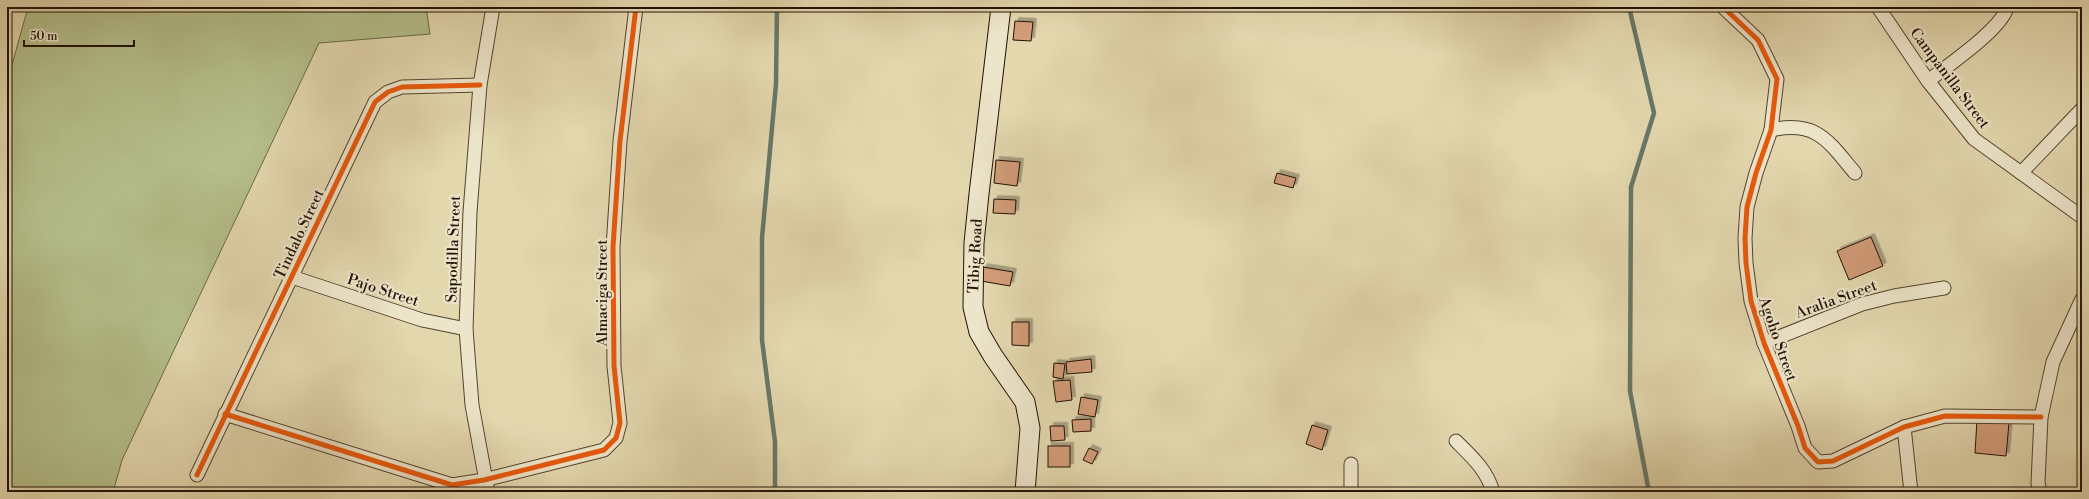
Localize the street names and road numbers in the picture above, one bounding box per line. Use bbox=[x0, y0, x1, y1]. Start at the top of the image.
street label: Campanilla Street bbox=[1905, 24, 1994, 133]
street label: Tindalo Street bbox=[270, 186, 329, 282]
street label: Sapodilla Street bbox=[442, 194, 465, 303]
street label: Tibig Road bbox=[964, 218, 987, 294]
street label: Almaciga Street bbox=[593, 239, 612, 348]
street label: Pajo Street bbox=[345, 270, 422, 311]
street label: Aralia Street bbox=[1792, 276, 1880, 323]
street label: Agoho Street bbox=[1754, 293, 1801, 385]

